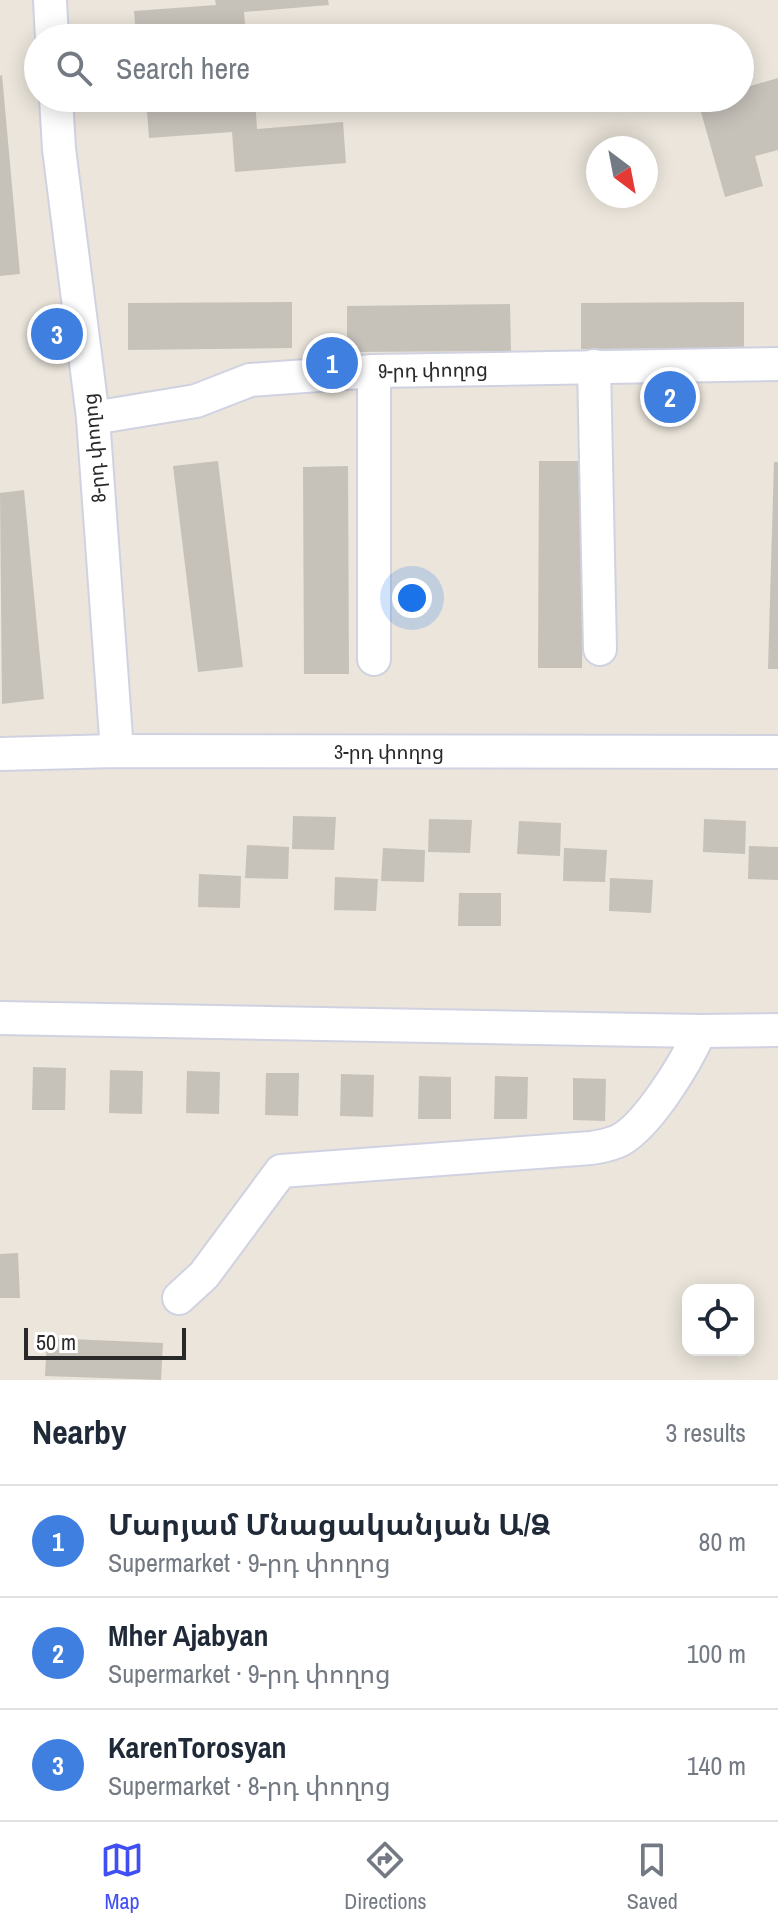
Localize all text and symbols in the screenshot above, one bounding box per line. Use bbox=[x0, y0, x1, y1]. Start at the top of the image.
search box bbox=[24, 24, 754, 112]
icon: search bbox=[52, 46, 96, 90]
text: Search here bbox=[116, 48, 250, 88]
north arrow bbox=[586, 136, 658, 208]
pin: 3 bbox=[31, 304, 83, 364]
pin: 1 bbox=[306, 333, 358, 393]
street label: 9-րդ փողոց bbox=[378, 355, 488, 384]
pin: 2 bbox=[644, 367, 696, 427]
street label: 8-րդ փողոց bbox=[75, 392, 112, 504]
your location bbox=[392, 578, 432, 618]
street label: 3-րդ փողոց bbox=[334, 738, 444, 765]
map controls bbox=[682, 1284, 754, 1356]
button: locate bbox=[682, 1284, 754, 1356]
scale bar bbox=[24, 1324, 186, 1360]
text: 50 m bbox=[36, 1327, 76, 1357]
text: Nearby bbox=[32, 1409, 127, 1455]
text: 3 results bbox=[665, 1415, 746, 1450]
text: Մարյամ Մնացականյան Ա/Ձ bbox=[108, 1504, 551, 1544]
text: 1 bbox=[52, 1524, 64, 1559]
text: 80 m bbox=[699, 1524, 746, 1559]
text: Supermarket · 9-րդ փողոց bbox=[108, 1545, 391, 1580]
text: Mher Ajabyan bbox=[108, 1615, 268, 1655]
text: 2 bbox=[52, 1636, 64, 1671]
text: 100 m bbox=[687, 1636, 746, 1671]
text: Supermarket · 9-րդ փողոց bbox=[108, 1656, 391, 1691]
text: KarenTorosyan bbox=[108, 1727, 287, 1767]
text: 3 bbox=[52, 1748, 64, 1783]
text: 140 m bbox=[687, 1748, 746, 1783]
text: Supermarket · 8-րդ փողոց bbox=[108, 1768, 391, 1803]
tab: Map bbox=[100, 1838, 144, 1916]
tab: Directions bbox=[344, 1838, 427, 1916]
tab: Saved bbox=[627, 1838, 678, 1916]

